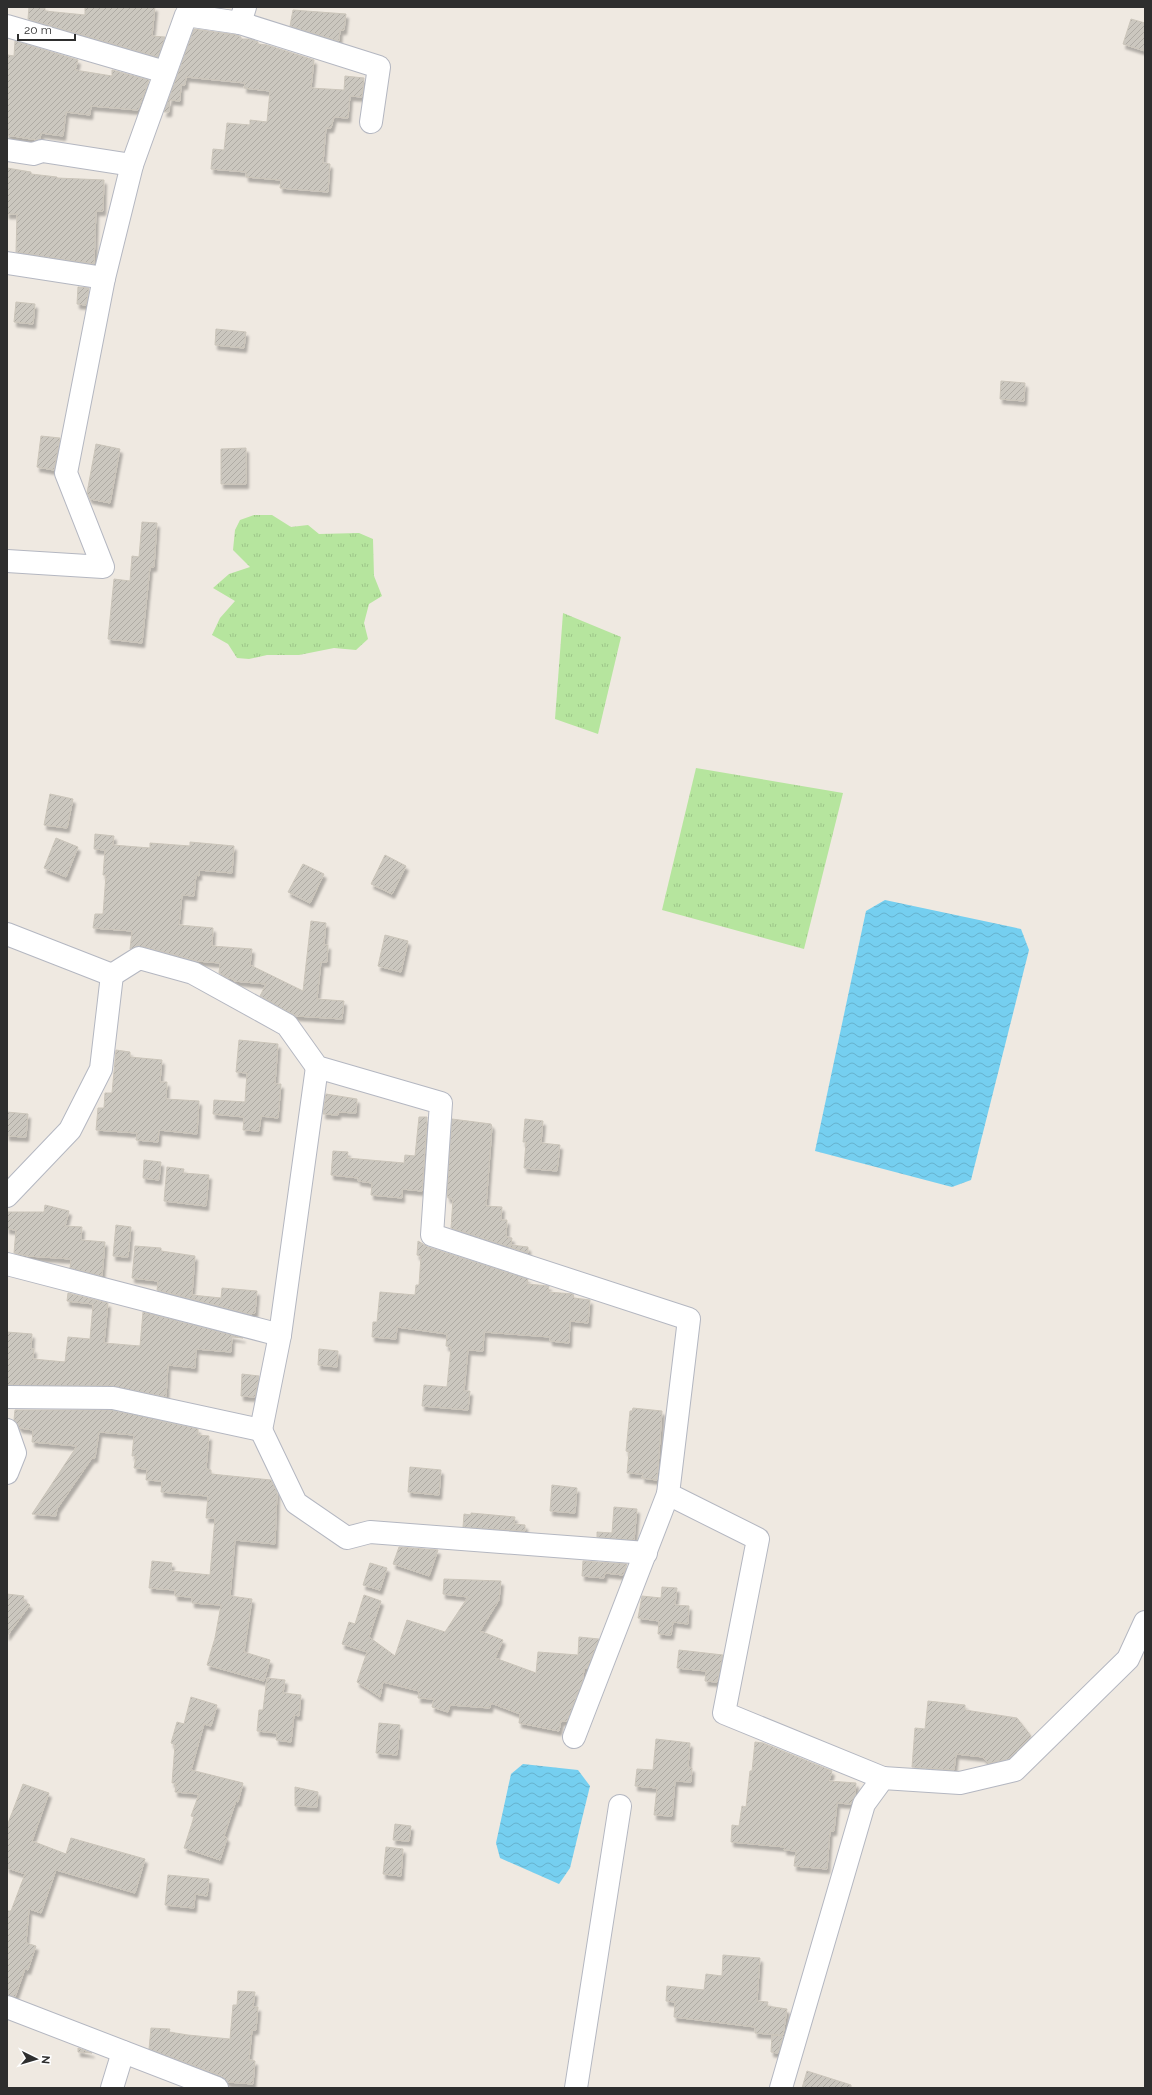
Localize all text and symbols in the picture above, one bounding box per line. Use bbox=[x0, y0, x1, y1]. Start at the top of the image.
scale bar bbox=[18, 16, 75, 42]
text: 20 m bbox=[24, 23, 52, 37]
north arrow bbox=[16, 2039, 56, 2079]
text: N bbox=[39, 2055, 52, 2065]

